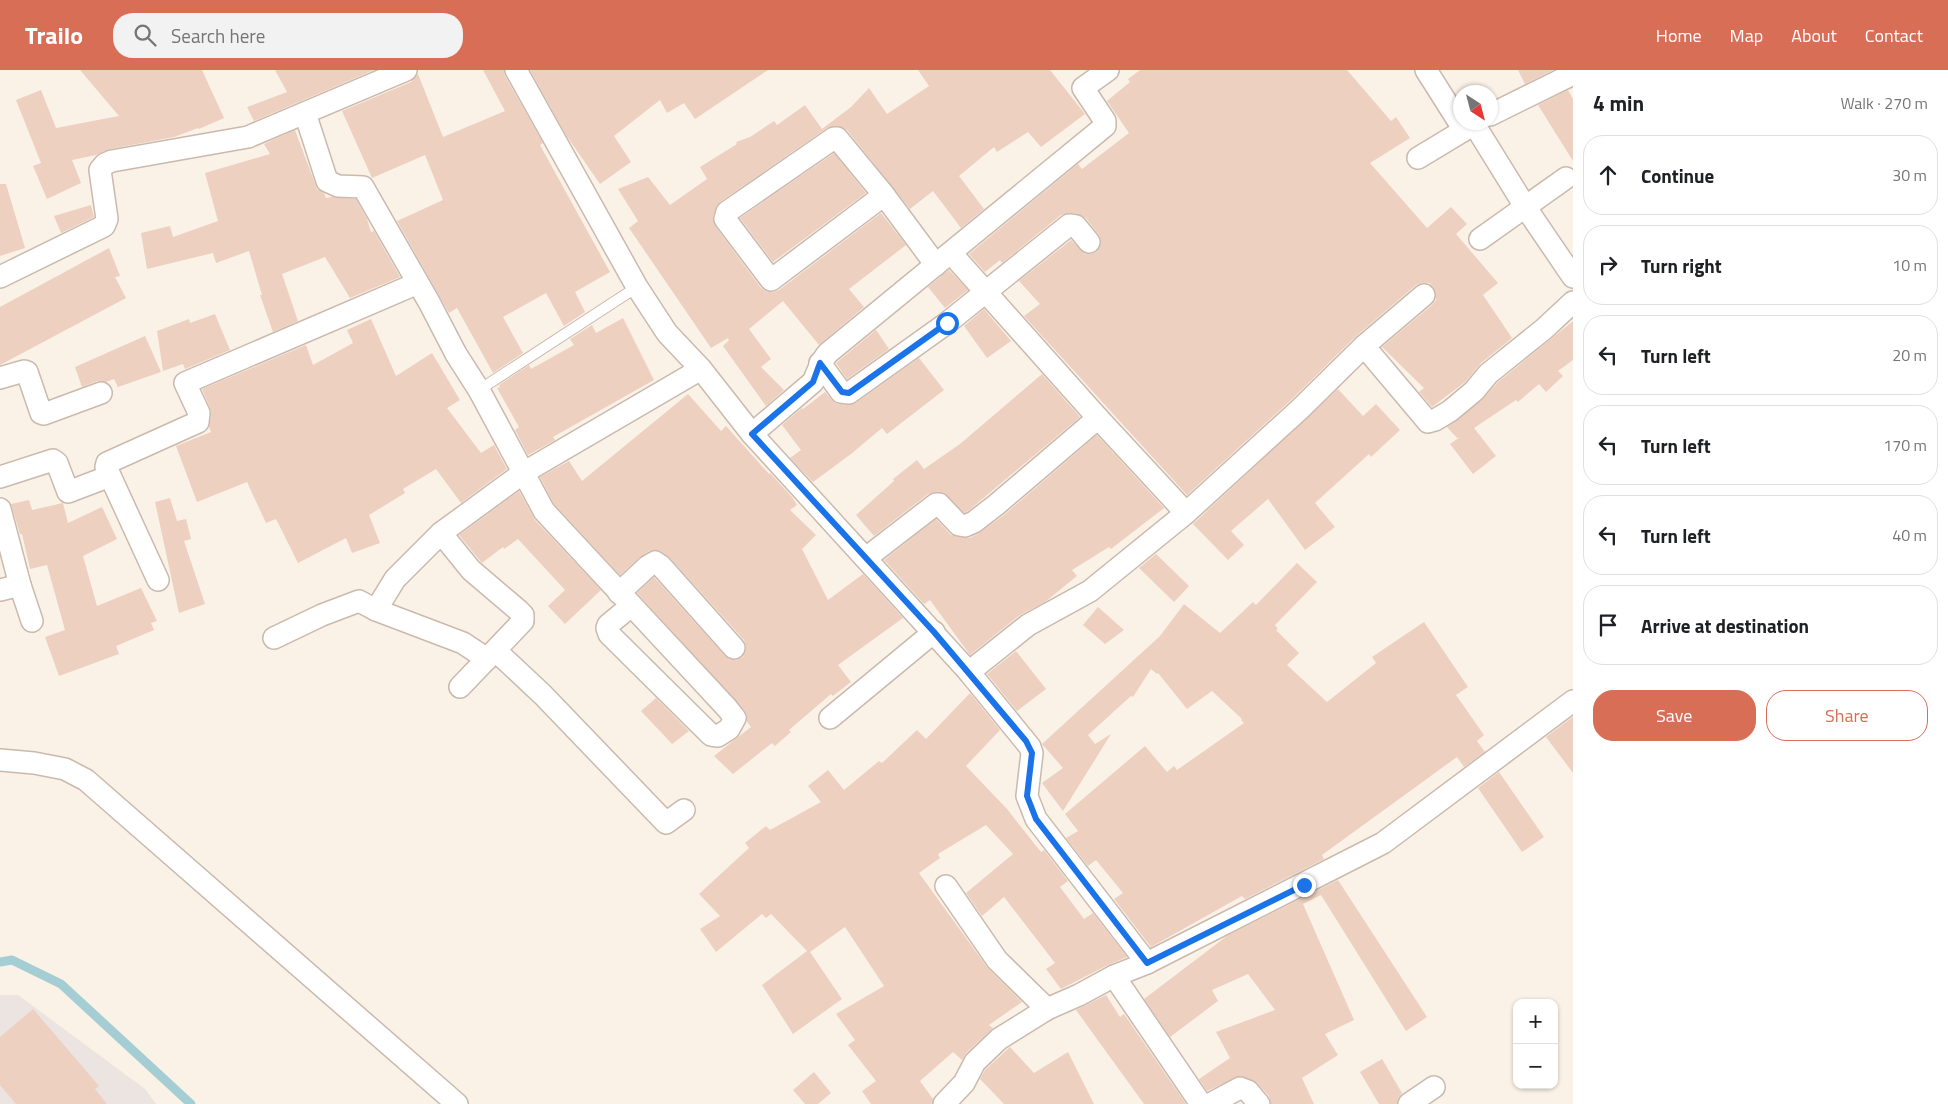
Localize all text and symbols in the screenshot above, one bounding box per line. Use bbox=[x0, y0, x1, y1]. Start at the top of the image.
search box bbox=[113, 13, 463, 58]
text: Trailo bbox=[25, 17, 83, 53]
icon: search bbox=[131, 21, 159, 49]
text: Search here bbox=[171, 21, 265, 50]
text: Home bbox=[1656, 22, 1702, 49]
text: Map bbox=[1730, 22, 1763, 49]
text: About bbox=[1791, 22, 1837, 49]
text: Contact bbox=[1865, 22, 1923, 49]
north arrow bbox=[1453, 85, 1498, 130]
text: 4 min bbox=[1593, 87, 1644, 119]
text: Walk · 270 m bbox=[1840, 91, 1928, 115]
icon: ahead bbox=[1594, 161, 1622, 189]
text: Continue bbox=[1641, 161, 1714, 190]
text: 30 m bbox=[1892, 163, 1927, 187]
icon: right bbox=[1594, 251, 1622, 279]
text: Turn right bbox=[1641, 251, 1722, 280]
text: 10 m bbox=[1892, 253, 1927, 277]
route start bbox=[936, 312, 959, 335]
icon: left bbox=[1594, 341, 1622, 369]
text: Turn left bbox=[1641, 341, 1711, 370]
text: 20 m bbox=[1892, 343, 1927, 367]
icon: left bbox=[1594, 431, 1622, 459]
text: Turn left bbox=[1641, 431, 1711, 460]
text: 170 m bbox=[1883, 433, 1927, 457]
icon: left bbox=[1594, 521, 1622, 549]
text: Turn left bbox=[1641, 521, 1711, 550]
text: 40 m bbox=[1892, 523, 1927, 547]
icon: arrive bbox=[1594, 611, 1622, 639]
text: Arrive at destination bbox=[1641, 611, 1809, 640]
button: Save bbox=[1593, 690, 1756, 741]
button: Share bbox=[1766, 690, 1928, 741]
route end bbox=[1293, 874, 1316, 897]
map controls bbox=[1513, 999, 1558, 1089]
button: + bbox=[1513, 999, 1558, 1044]
button: − bbox=[1513, 1044, 1558, 1089]

